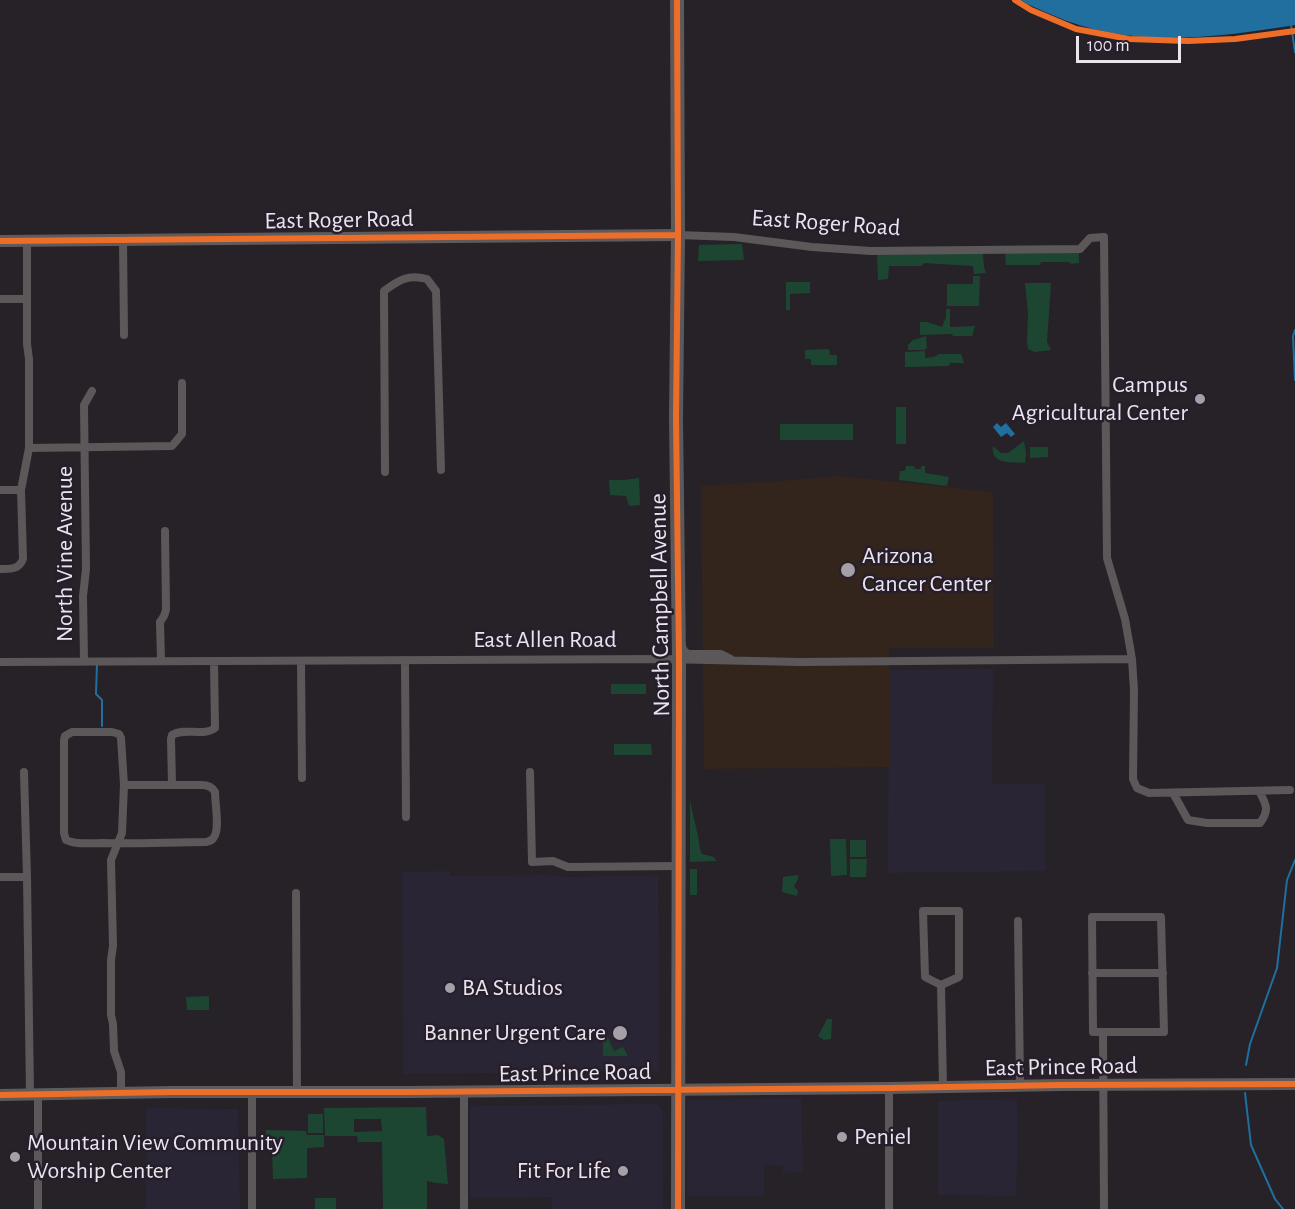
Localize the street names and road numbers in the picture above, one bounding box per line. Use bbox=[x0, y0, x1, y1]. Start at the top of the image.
street label: East Roger Road bbox=[751, 203, 901, 243]
street label: East Roger Road bbox=[264, 204, 414, 236]
street label: North Vine Avenue bbox=[51, 466, 79, 642]
street label: North Campbell Avenue bbox=[644, 493, 676, 717]
street label: East Allen Road bbox=[473, 626, 617, 654]
street label: East Prince Road bbox=[984, 1051, 1138, 1083]
street label: East Prince Road bbox=[498, 1057, 652, 1089]

